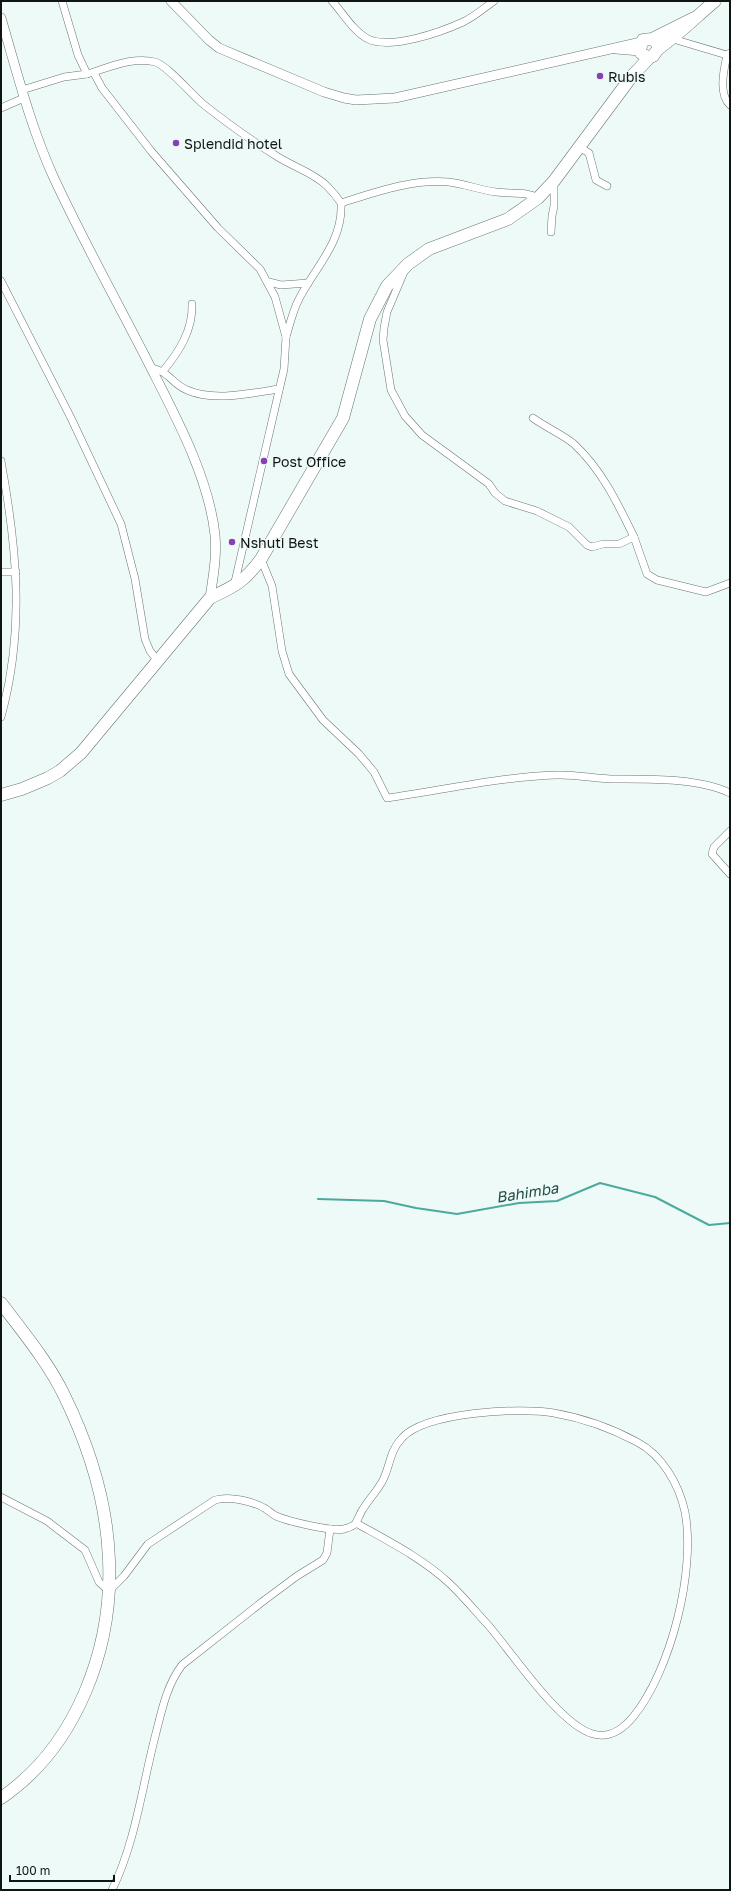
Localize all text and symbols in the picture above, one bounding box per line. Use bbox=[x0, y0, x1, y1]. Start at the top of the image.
place label: Rubis bbox=[608, 68, 646, 85]
marker: Rubis bbox=[595, 71, 605, 81]
place label: Splendid hotel bbox=[184, 135, 282, 152]
marker: Splendid hotel bbox=[171, 138, 181, 148]
place label: Post Office bbox=[272, 453, 346, 470]
marker: Post Office bbox=[259, 456, 269, 466]
place label: Nshuti Best bbox=[240, 534, 319, 551]
marker: Nshuti Best bbox=[227, 537, 237, 547]
water label: Bahimba bbox=[495, 1178, 560, 1206]
scale bar bbox=[10, 1857, 114, 1883]
text: 100 m bbox=[16, 1863, 50, 1878]

